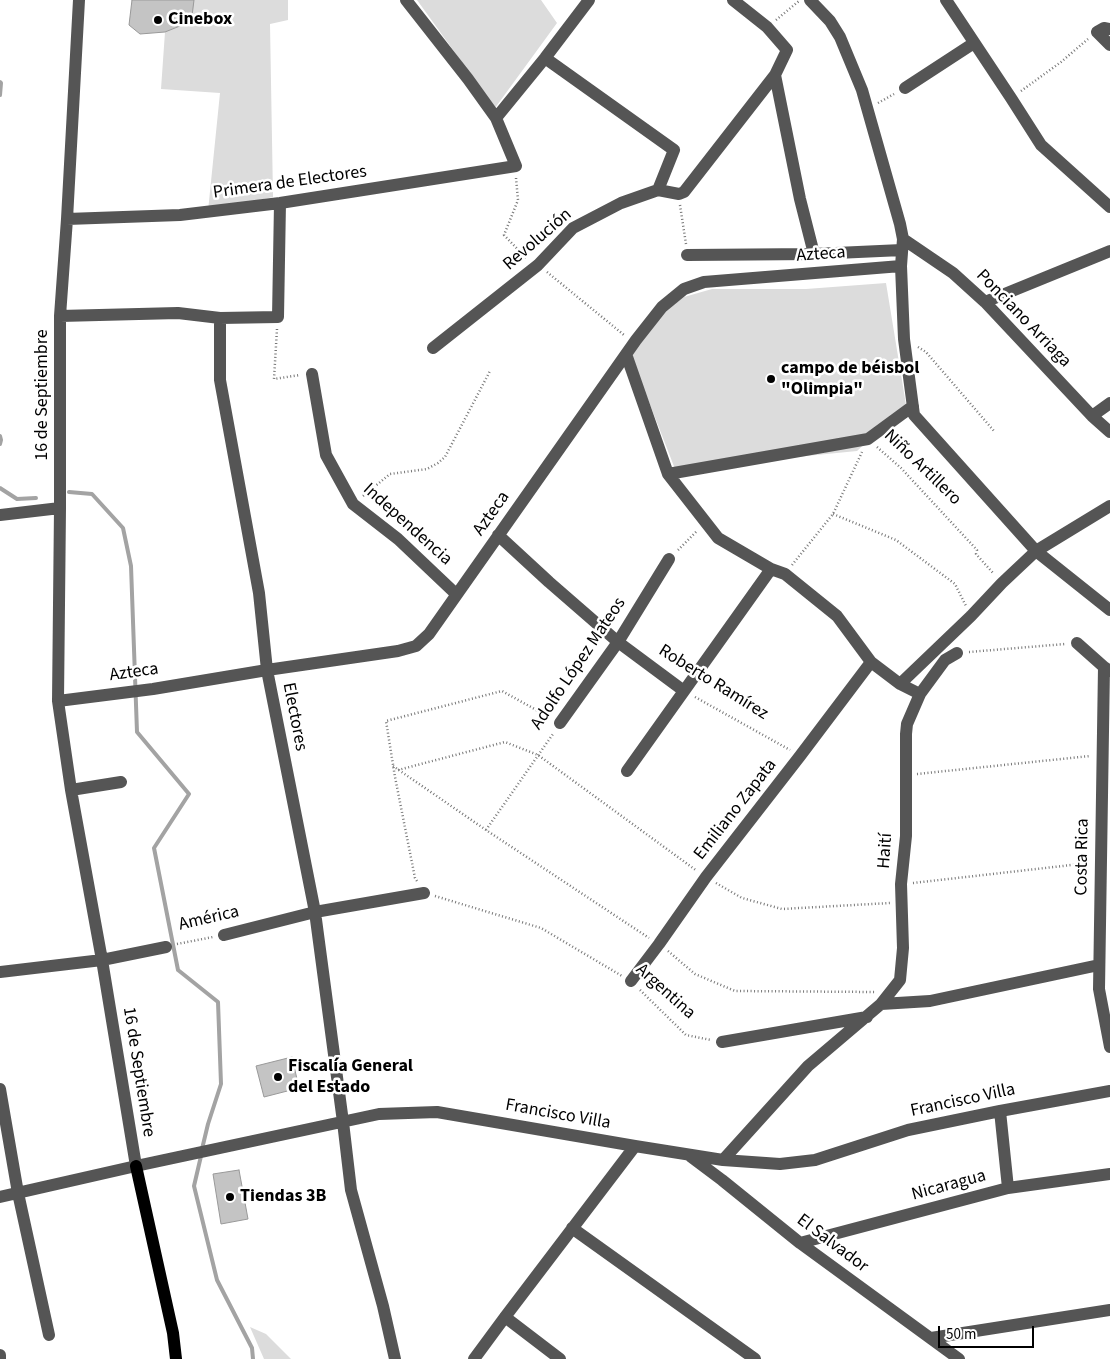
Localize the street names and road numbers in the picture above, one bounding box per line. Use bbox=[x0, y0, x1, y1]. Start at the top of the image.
street label: Primera de Electores bbox=[212, 162, 368, 204]
street label: Revolución bbox=[499, 204, 577, 276]
street label: Azteca bbox=[796, 243, 846, 267]
street label: Ponciano Arriaga bbox=[971, 265, 1075, 373]
street label: 16 de Septiembre bbox=[32, 329, 54, 461]
street label: Niño Artillero bbox=[879, 426, 965, 510]
street label: Independencia bbox=[358, 479, 456, 571]
street label: Azteca bbox=[469, 488, 515, 540]
street label: Adolfo López Mateos bbox=[527, 594, 631, 734]
street label: Roberto Ramírez bbox=[654, 641, 772, 725]
street label: Azteca bbox=[108, 659, 160, 687]
street label: Electores bbox=[277, 681, 311, 753]
street label: Emiliano Zapata bbox=[690, 755, 782, 865]
street label: Costa Rica bbox=[1072, 818, 1094, 896]
street label: Haití bbox=[874, 832, 898, 870]
street label: América bbox=[177, 902, 241, 936]
street label: Argentina bbox=[631, 960, 699, 1024]
street label: 16 de Septiembre bbox=[117, 1005, 159, 1139]
street label: Francisco Villa bbox=[909, 1079, 1017, 1123]
street label: Francisco Villa bbox=[504, 1095, 612, 1135]
street label: Nicaragua bbox=[909, 1166, 989, 1206]
street label: El Salvador bbox=[792, 1210, 872, 1278]

